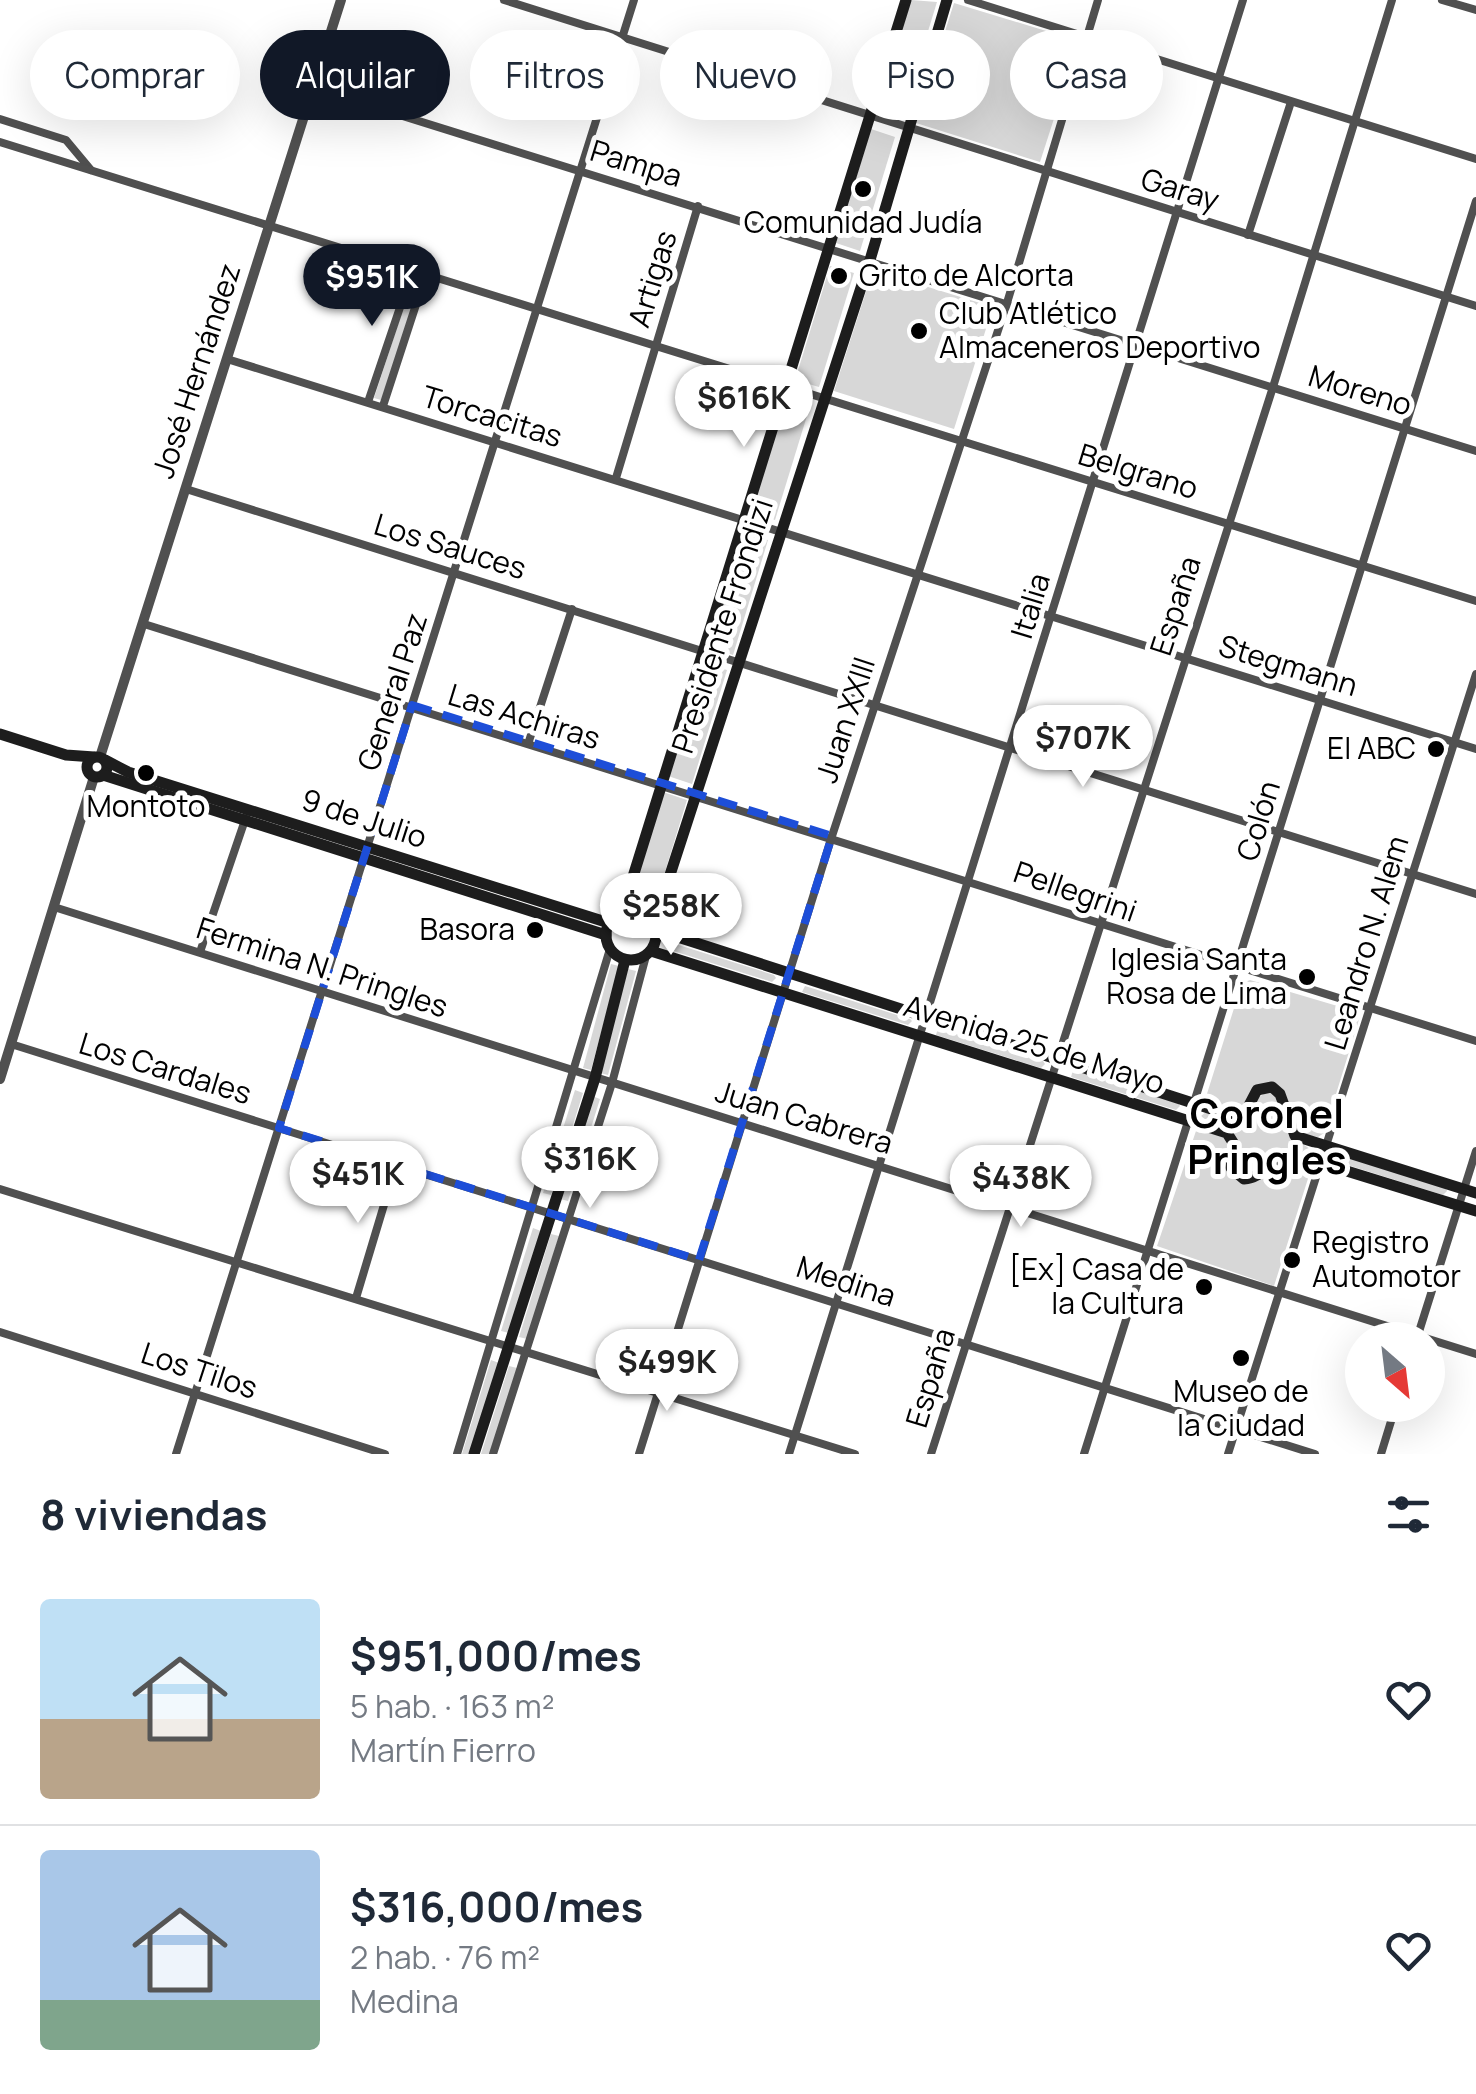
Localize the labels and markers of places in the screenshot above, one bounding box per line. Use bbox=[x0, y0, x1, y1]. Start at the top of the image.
marker: Comunidad Judía bbox=[852, 178, 874, 200]
place label: Comunidad Judía bbox=[744, 201, 982, 242]
pin: $951K bbox=[302, 244, 442, 329]
place label: Grito de Alcorta bbox=[859, 254, 1074, 295]
marker: Grito de Alcorta bbox=[828, 265, 850, 287]
place label: Club Atlético Almaceneros Deportivo bbox=[939, 292, 1260, 367]
marker: Club Atlético Almaceneros Deportivo bbox=[908, 320, 930, 342]
pin: $616K bbox=[674, 365, 814, 450]
pin: $707K bbox=[1013, 705, 1153, 790]
place label: El ABC bbox=[1327, 727, 1416, 768]
marker: El ABC bbox=[1425, 738, 1447, 760]
marker: Montoto bbox=[135, 762, 157, 784]
place label: Montoto bbox=[86, 785, 206, 826]
pin: $258K bbox=[601, 873, 741, 958]
place label: Basora bbox=[420, 908, 515, 949]
marker: Basora bbox=[524, 919, 546, 941]
place label: Iglesia Santa Rosa de Lima bbox=[1106, 938, 1287, 1013]
marker: Iglesia Santa Rosa de Lima bbox=[1296, 966, 1318, 988]
pin: $316K bbox=[520, 1126, 660, 1211]
pin: $451K bbox=[288, 1141, 428, 1226]
pin: $438K bbox=[951, 1145, 1091, 1230]
place label: Registro Automotor bbox=[1312, 1221, 1461, 1296]
place label: [Ex] Casa de la Cultura bbox=[1009, 1248, 1184, 1323]
marker: Registro Automotor bbox=[1281, 1249, 1303, 1271]
marker: [Ex] Casa de la Cultura bbox=[1193, 1276, 1215, 1298]
pin: $499K bbox=[597, 1329, 737, 1414]
marker: Museo de la Ciudad bbox=[1230, 1347, 1252, 1369]
place label: Museo de la Ciudad bbox=[1173, 1370, 1309, 1445]

